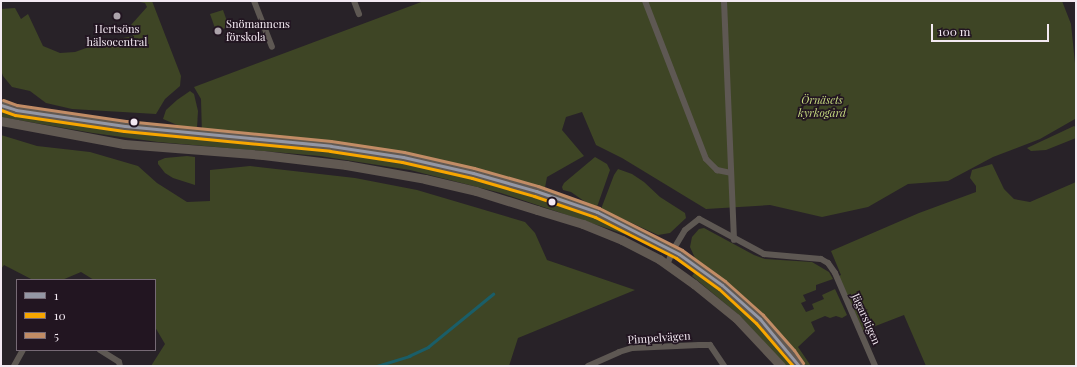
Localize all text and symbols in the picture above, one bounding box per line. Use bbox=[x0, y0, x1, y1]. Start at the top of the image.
marker: Hertsöns hälsocentral bbox=[111, 10, 123, 22]
scale bar bbox=[933, 16, 1051, 42]
place label: Snömannens förskola bbox=[226, 18, 290, 44]
place label: Hertsöns hälsocentral bbox=[87, 23, 147, 49]
text: 100 m bbox=[938, 23, 970, 39]
marker: Snömannens förskola bbox=[213, 26, 223, 36]
park label: Örnäsets kyrkogård bbox=[798, 94, 846, 120]
unlabelled marker bbox=[129, 117, 139, 127]
unlabelled marker bbox=[547, 197, 557, 207]
legend bbox=[16, 279, 156, 351]
text: 1 bbox=[54, 287, 58, 303]
street label: Jägarstigen bbox=[849, 291, 883, 347]
text: 10 bbox=[54, 307, 66, 323]
text: 5 bbox=[54, 327, 59, 343]
street label: Pimpelvägen bbox=[627, 329, 691, 347]

